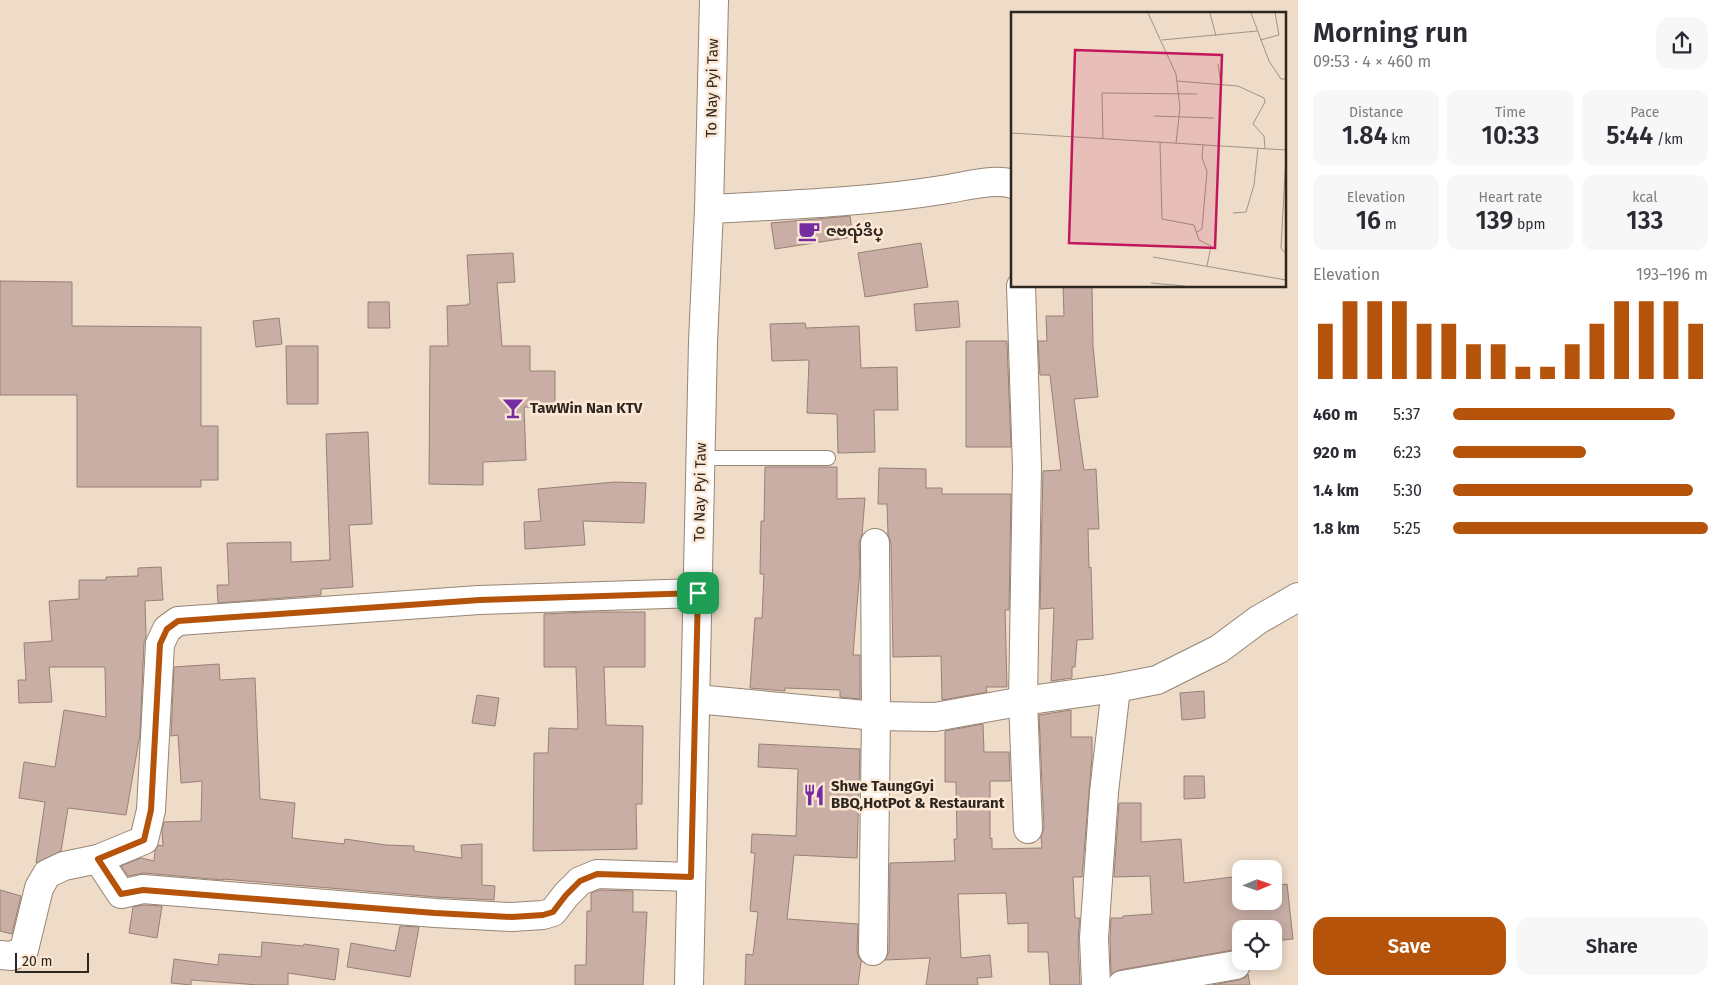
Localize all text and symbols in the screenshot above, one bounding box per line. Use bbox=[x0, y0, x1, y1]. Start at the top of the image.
inset map bbox=[1011, 12, 1286, 288]
text: Morning run bbox=[1313, 16, 1468, 49]
button: share bbox=[1656, 17, 1708, 69]
street label: To Nay Pyi Taw bbox=[702, 38, 722, 138]
text: 09:53 · 4 × 460 m bbox=[1313, 52, 1431, 71]
text: Distance bbox=[1349, 104, 1403, 121]
text: Time bbox=[1495, 104, 1526, 121]
text: Pace bbox=[1630, 104, 1659, 121]
text: 1.84 bbox=[1342, 121, 1388, 151]
text: 10:33 bbox=[1482, 121, 1539, 151]
text: 5:44 bbox=[1606, 121, 1653, 151]
text: km bbox=[1388, 131, 1410, 148]
text: /km bbox=[1653, 131, 1683, 148]
text: Elevation bbox=[1347, 189, 1406, 206]
text: Heart rate bbox=[1479, 189, 1542, 206]
text: kcal bbox=[1632, 189, 1657, 206]
text: 16 bbox=[1356, 206, 1381, 236]
text: 139 bbox=[1475, 206, 1513, 236]
text: 133 bbox=[1626, 206, 1663, 236]
text: m bbox=[1381, 216, 1397, 233]
text: bpm bbox=[1513, 216, 1546, 233]
cafe icon: ဇဗၺဴဒိပ္ bbox=[796, 218, 822, 244]
place label: ဇဗၺဴဒိပ္ bbox=[826, 221, 884, 243]
text: Elevation bbox=[1313, 265, 1380, 284]
text: 193–196 m bbox=[1636, 265, 1708, 284]
bar icon: TawWin Nan KTV bbox=[500, 395, 526, 421]
place label: TawWin Nan KTV bbox=[530, 399, 643, 417]
text: 460 m bbox=[1313, 405, 1358, 424]
text: 5:37 bbox=[1393, 405, 1420, 424]
street label: To Nay Pyi Taw bbox=[690, 442, 710, 542]
text: 920 m bbox=[1313, 443, 1357, 462]
text: 6:23 bbox=[1393, 443, 1421, 462]
text: 1.4 km bbox=[1313, 481, 1359, 500]
text: 5:30 bbox=[1393, 481, 1422, 500]
text: 1.8 km bbox=[1313, 519, 1360, 538]
text: 5:25 bbox=[1393, 519, 1421, 538]
pin bbox=[677, 572, 719, 614]
icon: arrive bbox=[684, 579, 712, 607]
place label: Shwe TaungGyi BBQ,HotPot & Restaurant bbox=[831, 777, 1005, 812]
restaurant icon: Shwe TaungGyi BBQ,HotPot & Restaurant bbox=[801, 782, 827, 808]
north arrow bbox=[1232, 860, 1282, 910]
map controls bbox=[1232, 860, 1282, 970]
button: Save bbox=[1313, 917, 1506, 975]
button: Share bbox=[1516, 917, 1708, 975]
button: locate bbox=[1232, 920, 1282, 970]
scale bar bbox=[15, 950, 89, 973]
text: 20 m bbox=[22, 953, 52, 970]

